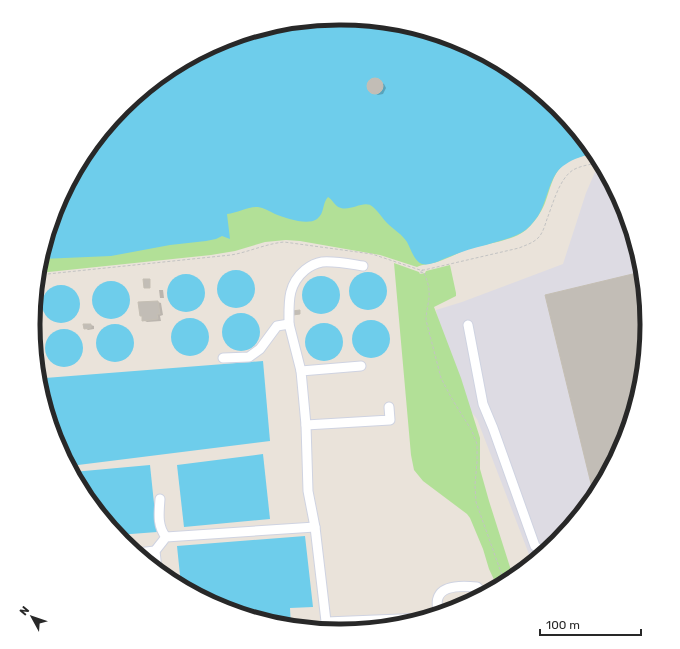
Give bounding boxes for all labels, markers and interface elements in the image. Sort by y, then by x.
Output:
north arrow [12,597,52,637]
text: N [17,604,32,618]
scale bar [540,611,641,637]
text: 100 m [546,618,580,632]

